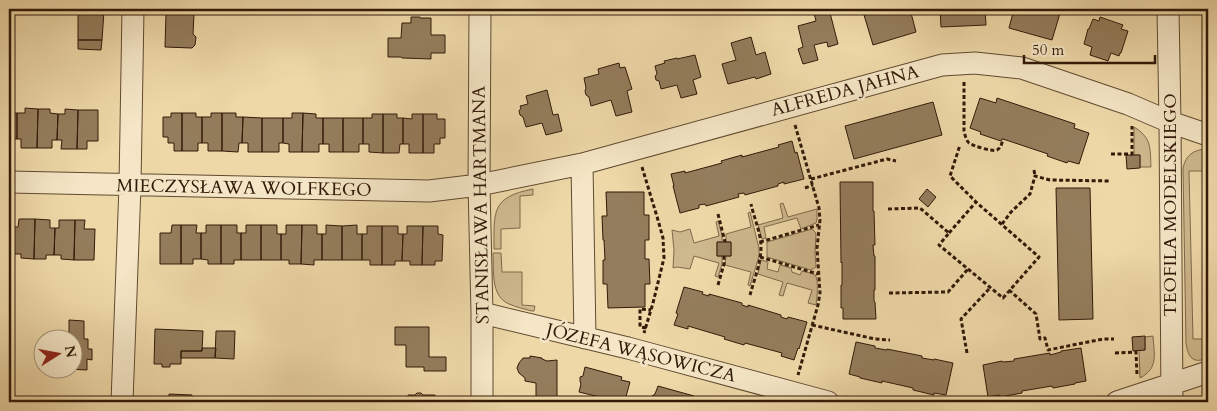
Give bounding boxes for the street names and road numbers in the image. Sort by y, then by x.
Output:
street label: ALFREDA JAHNA [768,59,922,123]
street label: STANISŁAWA HARTMANA [466,86,496,324]
street label: TEOFILA MODELSKIEGO [1158,93,1183,317]
street label: MIECZYSŁAWA WOLFKEGO [116,173,372,203]
street label: JÓZEFA WĄSOWICZA [541,317,739,389]

